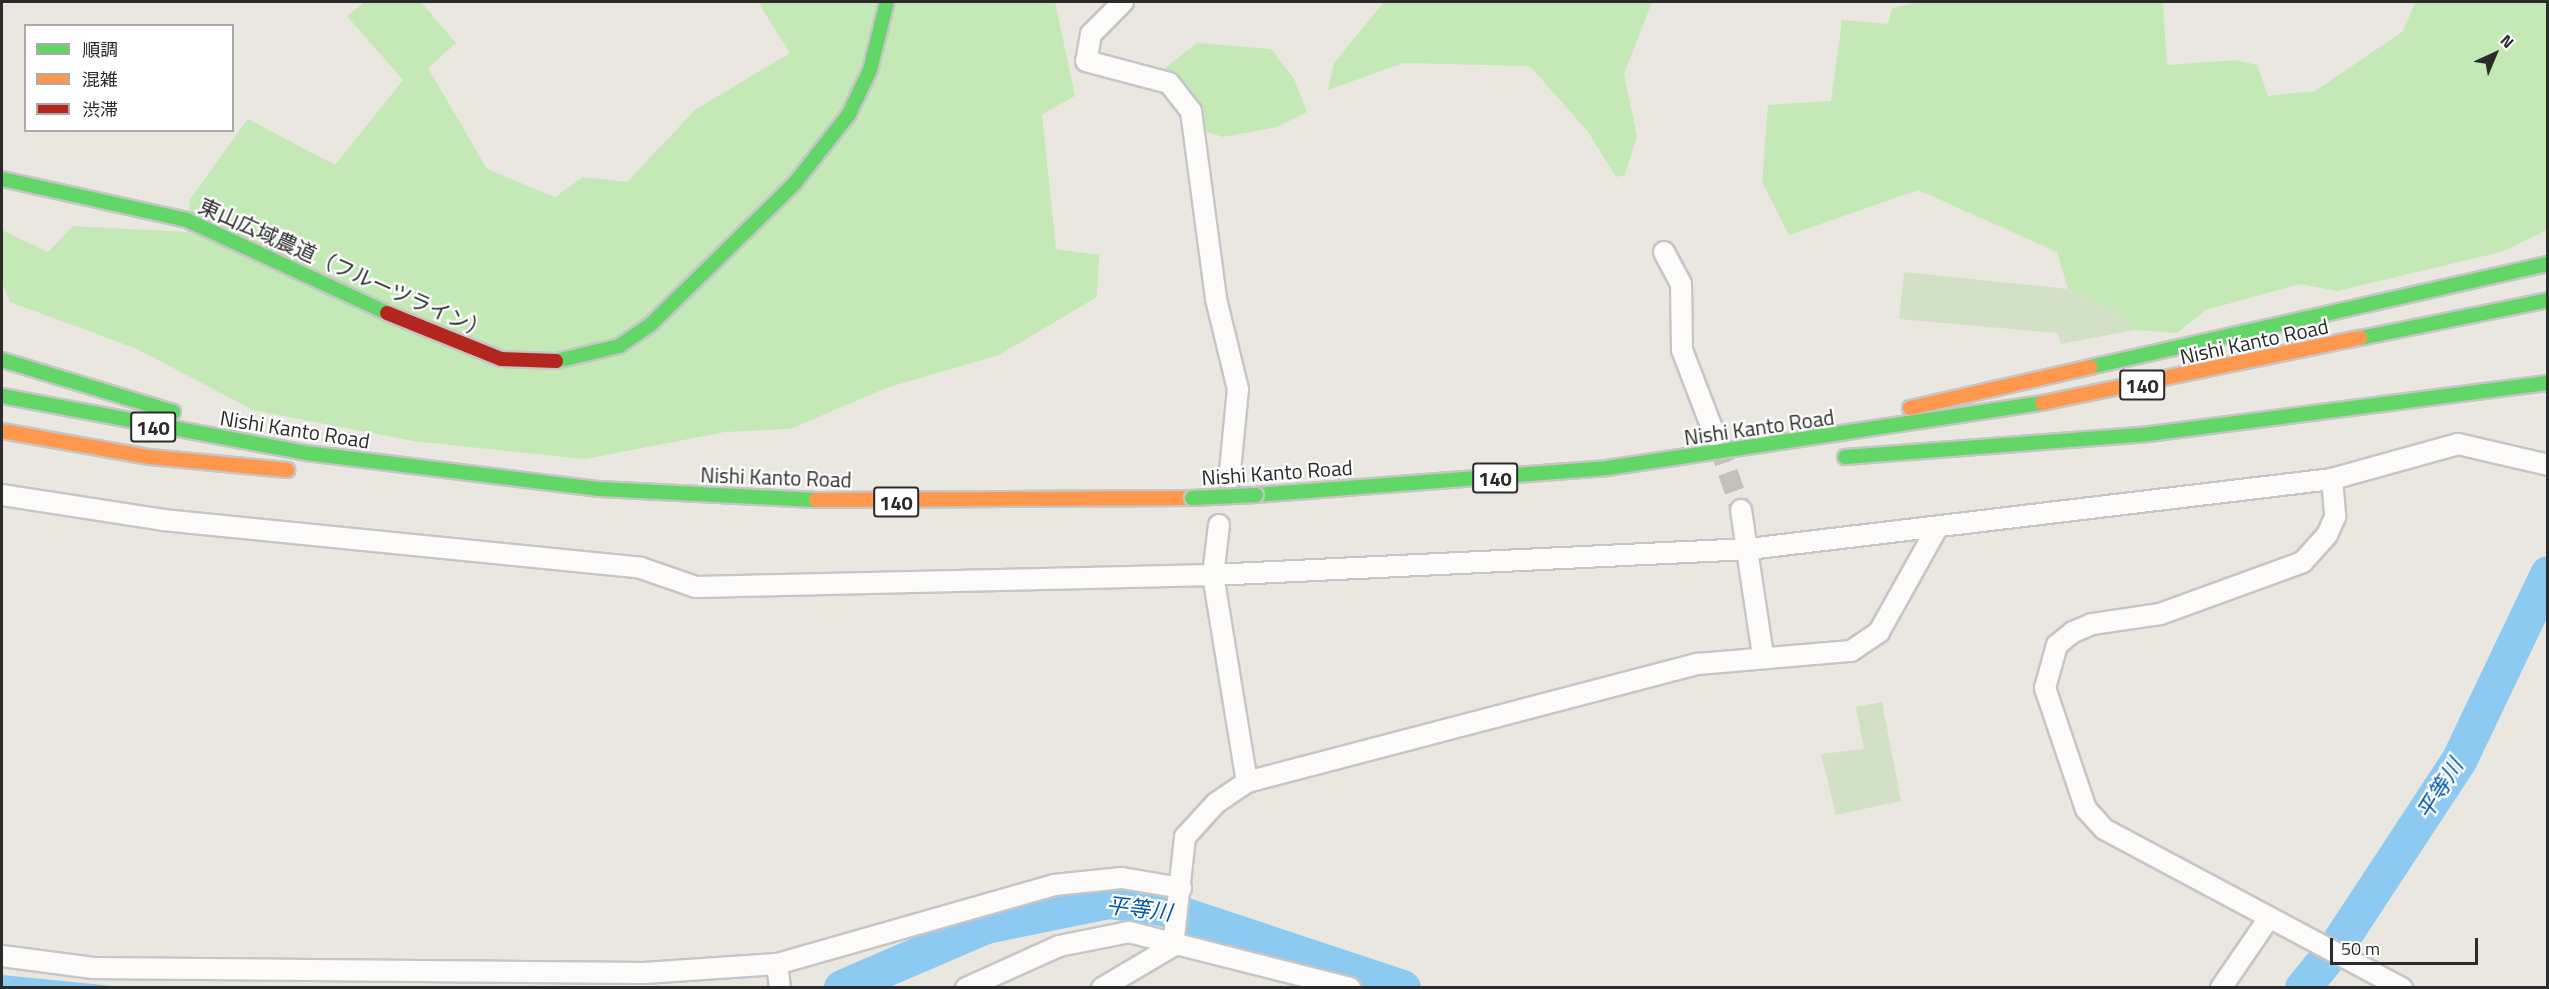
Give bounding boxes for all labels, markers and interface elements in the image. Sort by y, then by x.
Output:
legend [24,24,234,132]
north arrow [2465,24,2525,84]
text: N [2495,29,2520,54]
text: 順調 [82,36,118,63]
text: 混雑 [82,66,118,93]
text: 渋滞 [82,96,118,123]
street label: 東山広域農道（フルーツライン） [195,192,493,344]
street label: Nishi Kanto Road [2177,313,2331,369]
road number: 140 [2118,368,2166,402]
street label: Nishi Kanto Road [1682,404,1836,450]
street label: Nishi Kanto Road [218,405,372,453]
road number: 140 [129,410,177,444]
street label: Nishi Kanto Road [1201,454,1353,490]
road number: 140 [1471,461,1519,495]
street label: Nishi Kanto Road [700,462,852,492]
road number: 140 [872,485,920,519]
water label: 平等川 [2411,754,2469,824]
water label: 平等川 [1105,892,1173,926]
scale bar [2333,926,2482,964]
text: 50 m [2341,935,2380,962]

